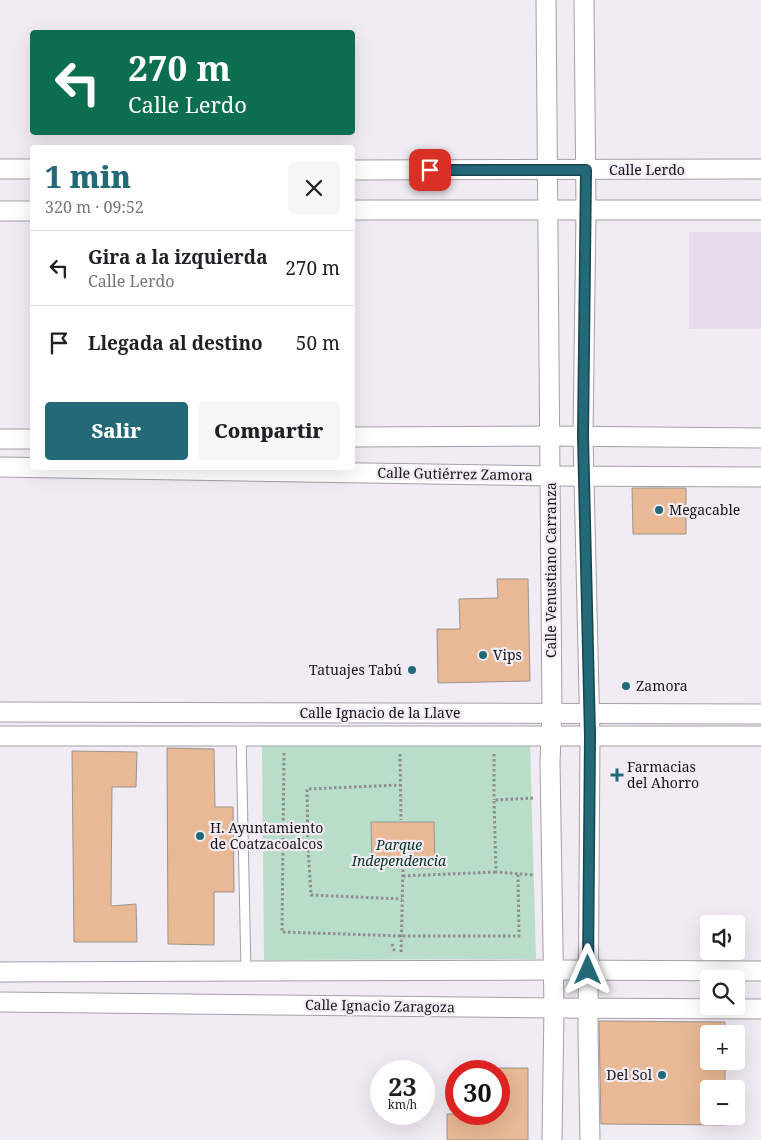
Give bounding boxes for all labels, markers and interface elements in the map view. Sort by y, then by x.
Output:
text: 270 m [128,44,231,91]
icon: left [45,50,110,115]
text: Calle Lerdo [128,89,247,119]
pin [409,149,451,191]
text: 1 min [45,156,131,197]
icon: arrive [416,156,444,184]
street label: Calle Lerdo [609,160,685,179]
button: close [288,162,340,214]
text: 320 m · 09:52 [45,196,144,218]
text: Gira a la izquierda [88,244,268,270]
icon: left [45,254,73,282]
text: 270 m [285,255,340,281]
text: Calle Lerdo [88,270,175,292]
icon: arrive [45,329,73,357]
text: Llegada al destino [88,330,263,356]
text: 50 m [296,330,340,356]
button: Salir [45,402,188,460]
button: Compartir [198,402,340,460]
street label: Calle Gutiérrez Zamora [377,463,533,484]
street label: Calle Venustiano Carranza [541,482,560,658]
place label: Megacable [669,500,740,519]
marker: Megacable [653,504,665,516]
place label: Vips [493,645,522,664]
marker: Vips [477,649,489,661]
place label: Tatuajes Tabú [309,660,402,679]
marker: Tatuajes Tabú [406,664,418,676]
place label: Zamora [636,676,688,695]
marker: Zamora [620,680,632,692]
street label: Calle Ignacio de la Llave [299,703,461,722]
place label: Farmacias del Ahorro [627,757,699,792]
marker: Farmacias del Ahorro [611,769,623,781]
place label: H. Ayuntamiento de Coatzacoalcos [210,818,323,853]
marker: H. Ayuntamiento de Coatzacoalcos [194,830,206,842]
park label: Parque Independencia [351,835,447,870]
map controls [700,915,745,1125]
button: sound [700,915,745,960]
position arrow [561,943,613,995]
button: search [700,970,745,1015]
street label: Calle Ignacio Zaragoza [305,995,455,1016]
button: + [700,1025,745,1070]
speed limit sign: 30 [445,1060,510,1125]
place label: Del Sol [606,1065,653,1084]
text: 23 [388,1069,417,1103]
marker: Del Sol [656,1069,668,1081]
button: − [700,1080,745,1125]
text: km/h [388,1096,417,1113]

